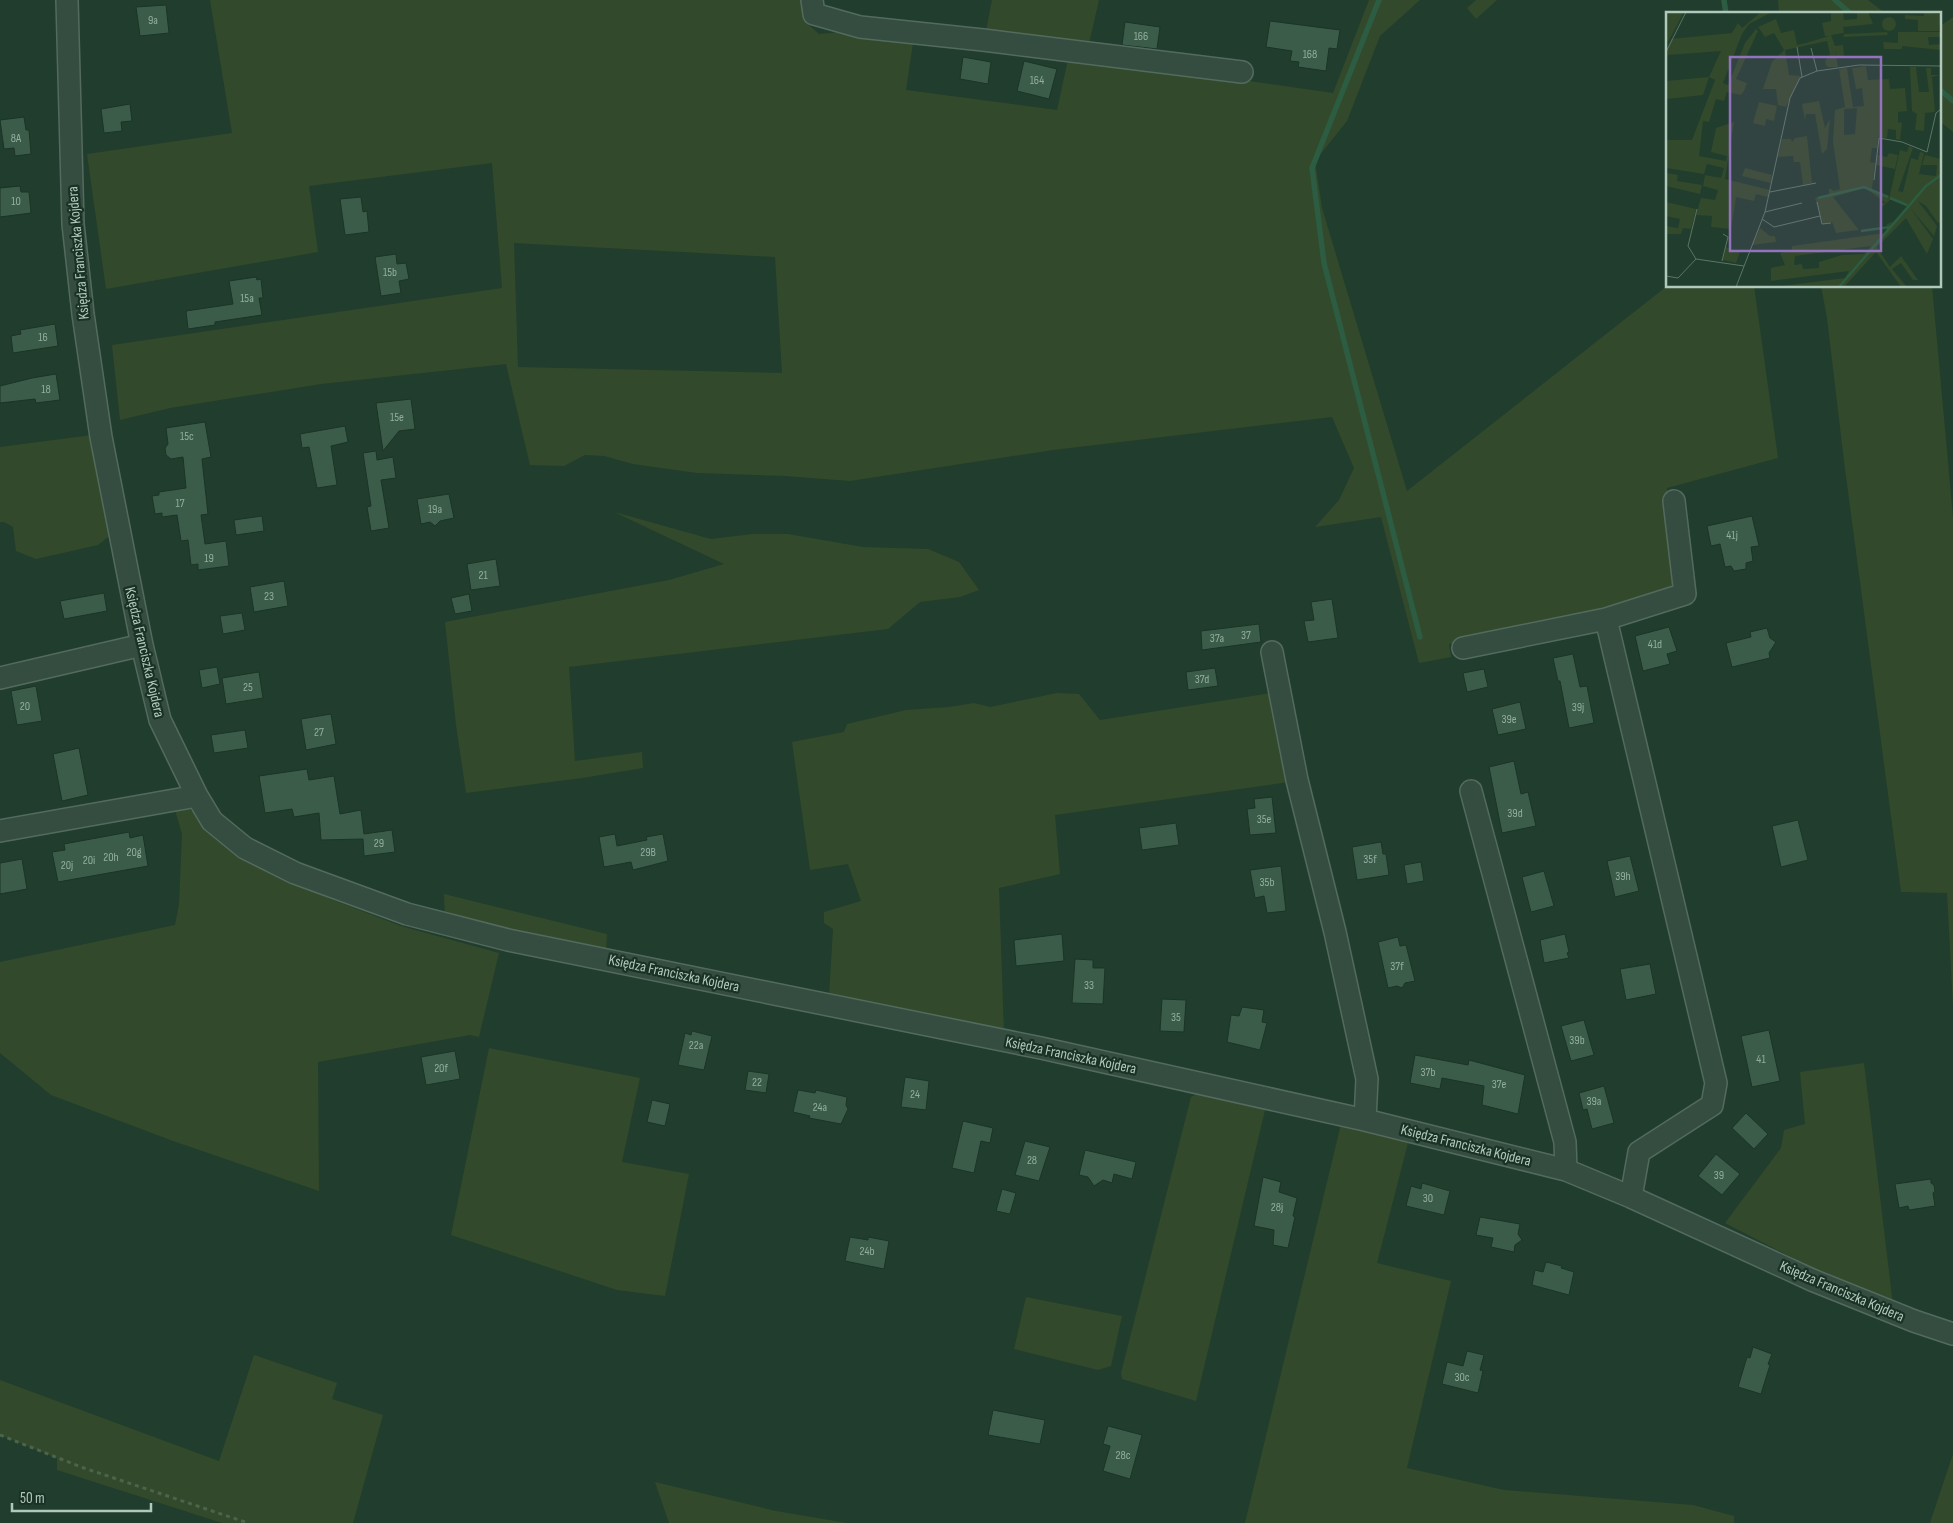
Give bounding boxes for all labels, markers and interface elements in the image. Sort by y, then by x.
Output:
inset map [1666,12,1940,288]
house number: 9a [148,13,158,28]
house number: 166 [1134,29,1148,44]
house number: 168 [1303,47,1317,62]
house number: 164 [1030,73,1044,88]
house number: 8A [11,131,22,146]
street label: Księdza Franciszka Kojdera [63,185,94,320]
house number: 10 [11,194,21,209]
house number: 15b [383,265,397,280]
house number: 15a [240,291,254,306]
house number: 16 [38,330,48,345]
house number: 18 [41,382,51,397]
house number: 15e [390,410,404,425]
house number: 15c [180,429,194,444]
house number: 17 [176,496,185,511]
house number: 19a [428,502,442,517]
house number: 41j [1726,528,1738,543]
house number: 19 [204,551,214,566]
house number: 21 [478,568,488,583]
street label: Księdza Franciszka Kojdera [120,585,169,719]
house number: 23 [264,589,274,604]
house number: 37 [1241,628,1251,643]
house number: 37a [1210,631,1225,646]
house number: 41d [1648,637,1662,652]
house number: 37d [1195,672,1209,687]
house number: 25 [243,680,253,695]
house number: 20 [20,699,30,714]
house number: 39j [1572,700,1584,715]
house number: 39e [1501,712,1517,727]
house number: 27 [314,725,324,740]
house number: 39d [1507,806,1523,821]
house number: 35e [1257,812,1272,827]
house number: 29 [374,836,384,851]
house number: 20g [126,845,142,860]
house number: 29B [640,845,656,860]
house number: 20h [103,850,119,865]
house number: 35f [1363,852,1377,867]
house number: 20i [83,853,95,868]
house number: 20j [61,858,73,873]
house number: 39h [1615,869,1631,884]
house number: 35b [1260,875,1274,890]
street label: Księdza Franciszka Kojdera [607,950,741,997]
house number: 37f [1390,959,1404,974]
house number: 33 [1084,978,1094,993]
house number: 35 [1171,1010,1181,1025]
street label: Księdza Franciszka Kojdera [1004,1032,1138,1079]
house number: 39b [1569,1033,1585,1048]
house number: 22a [689,1038,704,1053]
house number: 41 [1756,1052,1766,1067]
house number: 20f [434,1061,448,1076]
house number: 37b [1421,1065,1435,1080]
house number: 22 [752,1075,762,1090]
house number: 37e [1492,1077,1506,1092]
house number: 24 [910,1087,920,1102]
house number: 39a [1587,1094,1602,1109]
house number: 24a [813,1100,828,1115]
street label: Księdza Franciszka Kojdera [1399,1120,1533,1171]
house number: 28 [1027,1153,1037,1168]
house number: 39 [1714,1168,1724,1183]
house number: 30 [1423,1191,1433,1206]
house number: 28j [1271,1200,1283,1215]
house number: 24b [860,1244,874,1259]
street label: Księdza Franciszka Kojdera [1777,1257,1907,1326]
house number: 30c [1454,1370,1470,1385]
house number: 28c [1115,1448,1131,1463]
scale bar [12,1480,151,1512]
text: 50 m [20,1489,45,1508]

